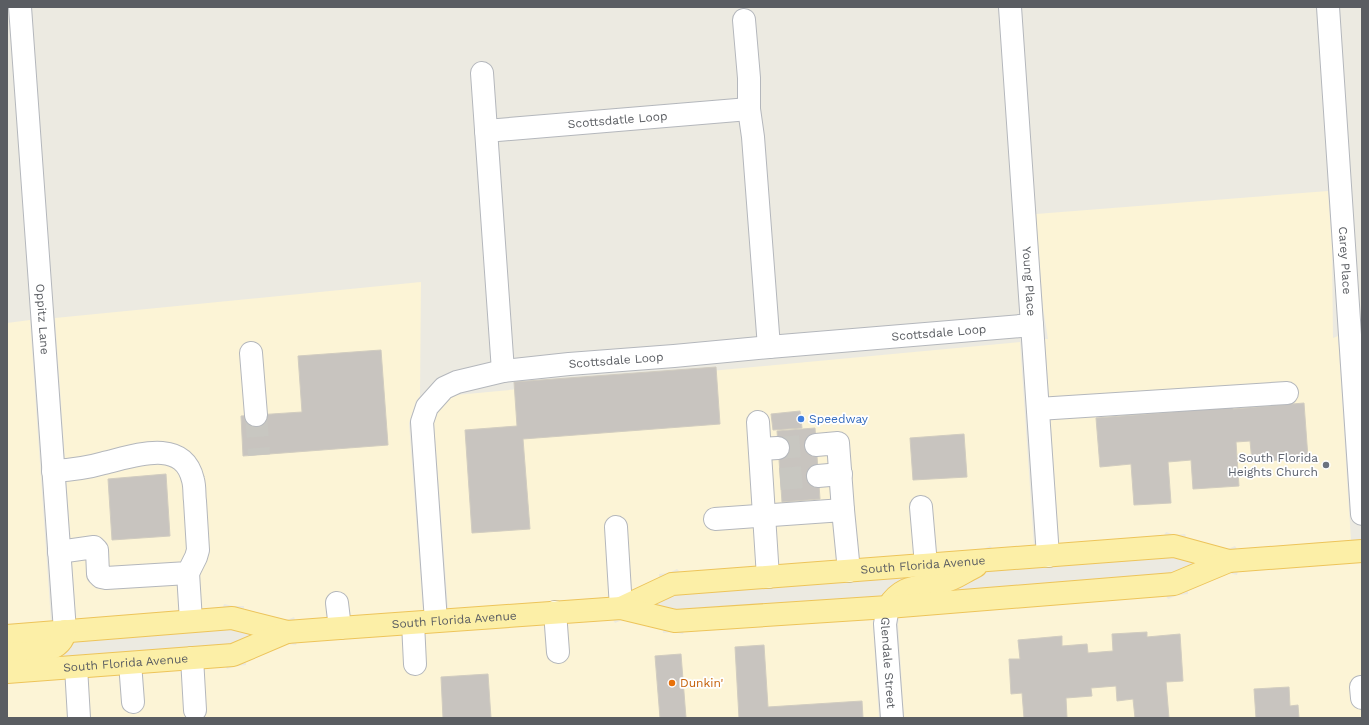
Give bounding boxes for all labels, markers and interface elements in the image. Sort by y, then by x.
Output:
street label: Scottsdatle Loop [567,109,668,131]
street label: Carey Place [1336,226,1354,295]
street label: Young Place [1020,246,1038,317]
street label: Oppitz Lane [33,283,52,355]
street label: Scottsdale Loop [891,322,987,344]
street label: Scottsdale Loop [568,350,664,371]
place label: Speedway [809,412,869,426]
marker: Speedway [796,414,806,424]
place label: South Florida Heights Church [1228,451,1318,479]
marker: South Florida Heights Church [1321,460,1331,470]
street label: South Florida Avenue [860,553,986,577]
street label: South Florida Avenue [391,608,517,631]
street label: Glendale Street [878,616,898,709]
street label: South Florida Avenue [63,651,189,675]
place label: Dunkin' [680,676,724,690]
marker: Dunkin' [667,678,677,688]

